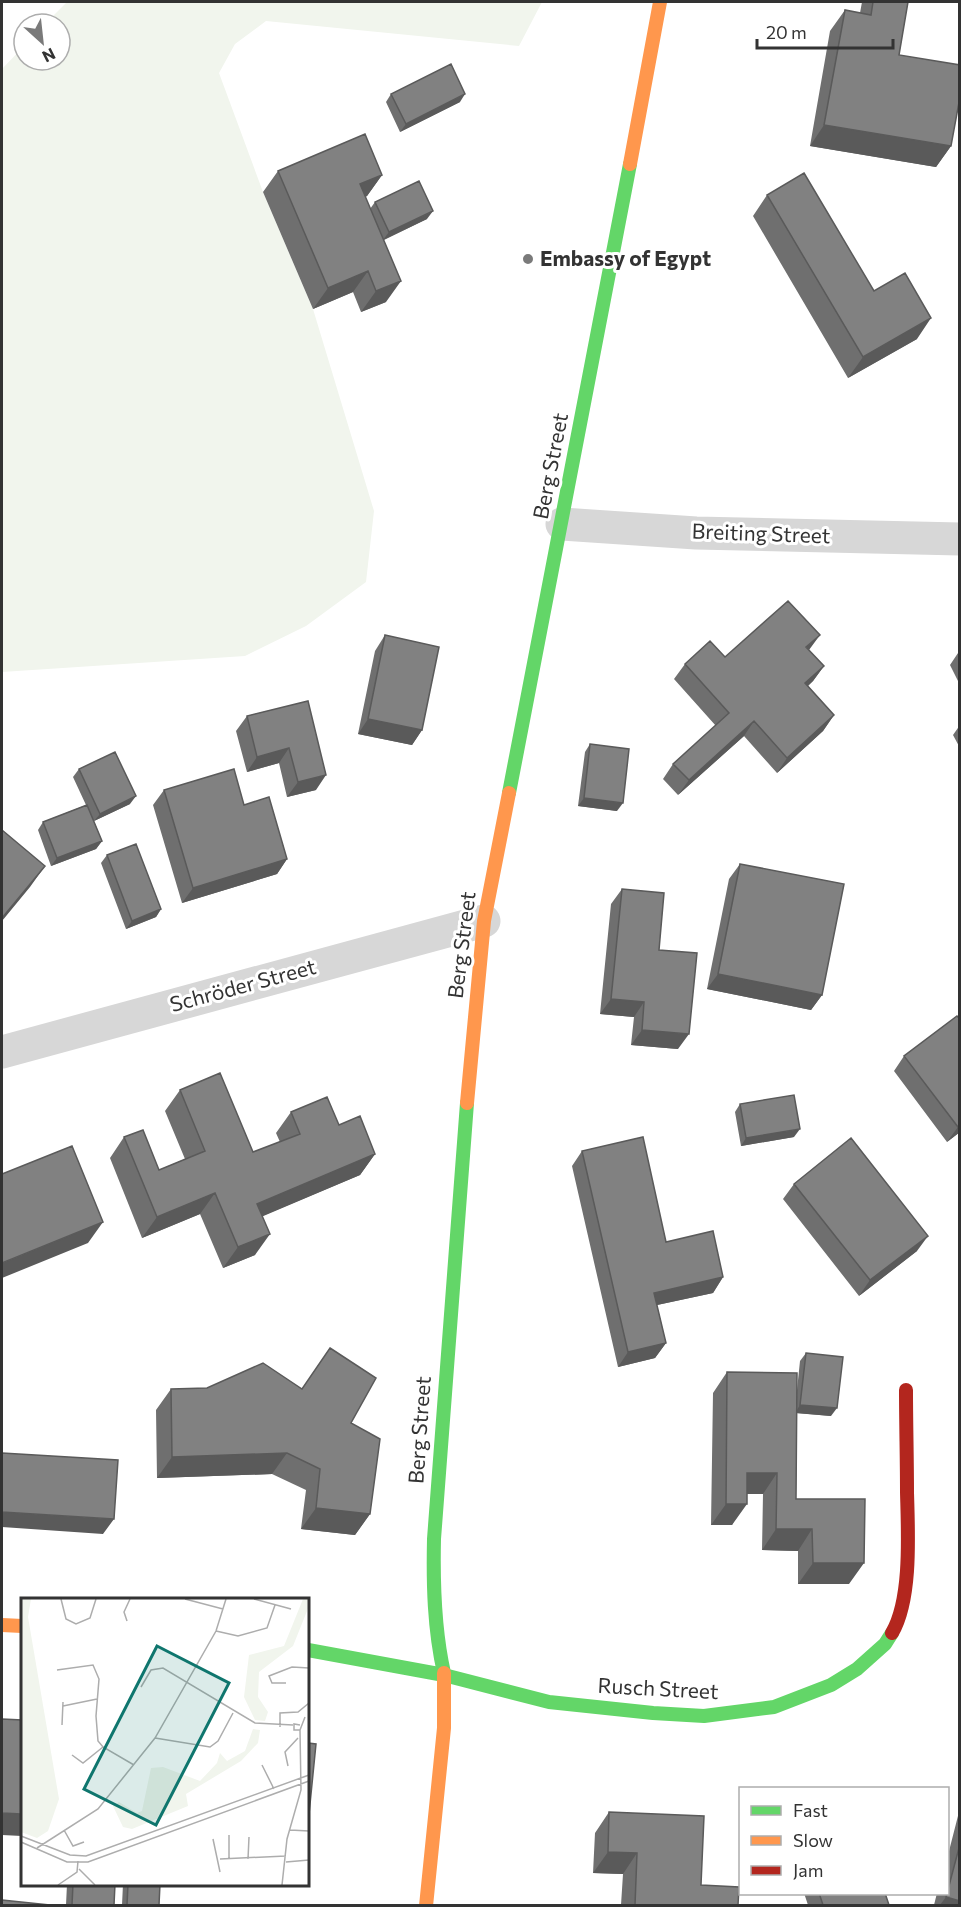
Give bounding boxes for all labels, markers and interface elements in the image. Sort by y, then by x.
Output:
north arrow [12,12,72,72]
scale bar [757,12,894,50]
text: 20 m [766,21,807,43]
text: N [39,45,59,67]
place label: Embassy of Egypt [540,245,711,270]
marker: Embassy of Egypt [521,252,535,266]
street label: Berg Street [527,410,572,521]
street label: Breiting Street [691,518,831,547]
street label: Berg Street [442,890,479,1000]
street label: Schröder Street [167,953,318,1016]
street label: Berg Street [402,1375,435,1485]
inset map [21,1598,309,1886]
street label: Rusch Street [597,1672,719,1703]
legend [739,1787,949,1895]
text: Fast [793,1799,828,1821]
text: Slow [793,1829,833,1851]
text: Jam [793,1859,823,1881]

